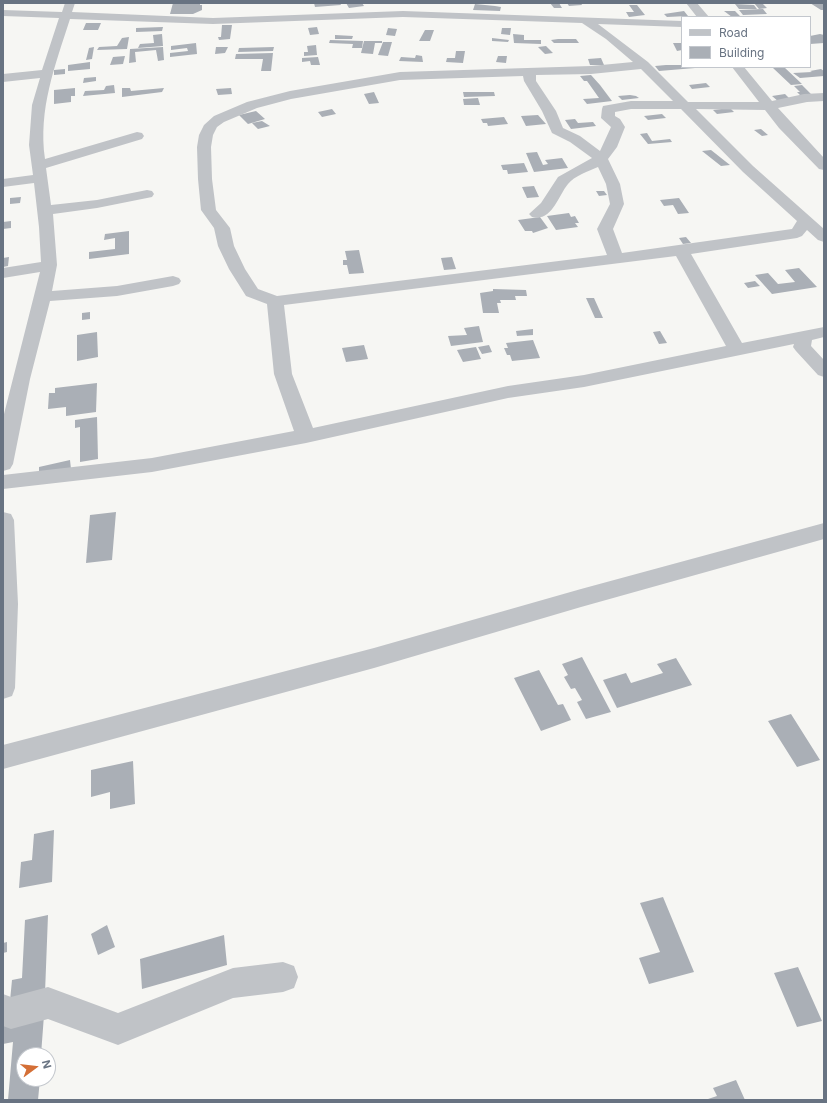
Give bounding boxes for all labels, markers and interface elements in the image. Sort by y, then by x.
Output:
legend [681,16,811,68]
text: Road [719,25,748,40]
text: Building [719,45,764,60]
north arrow [16,1047,56,1087]
text: N [39,1058,54,1070]

